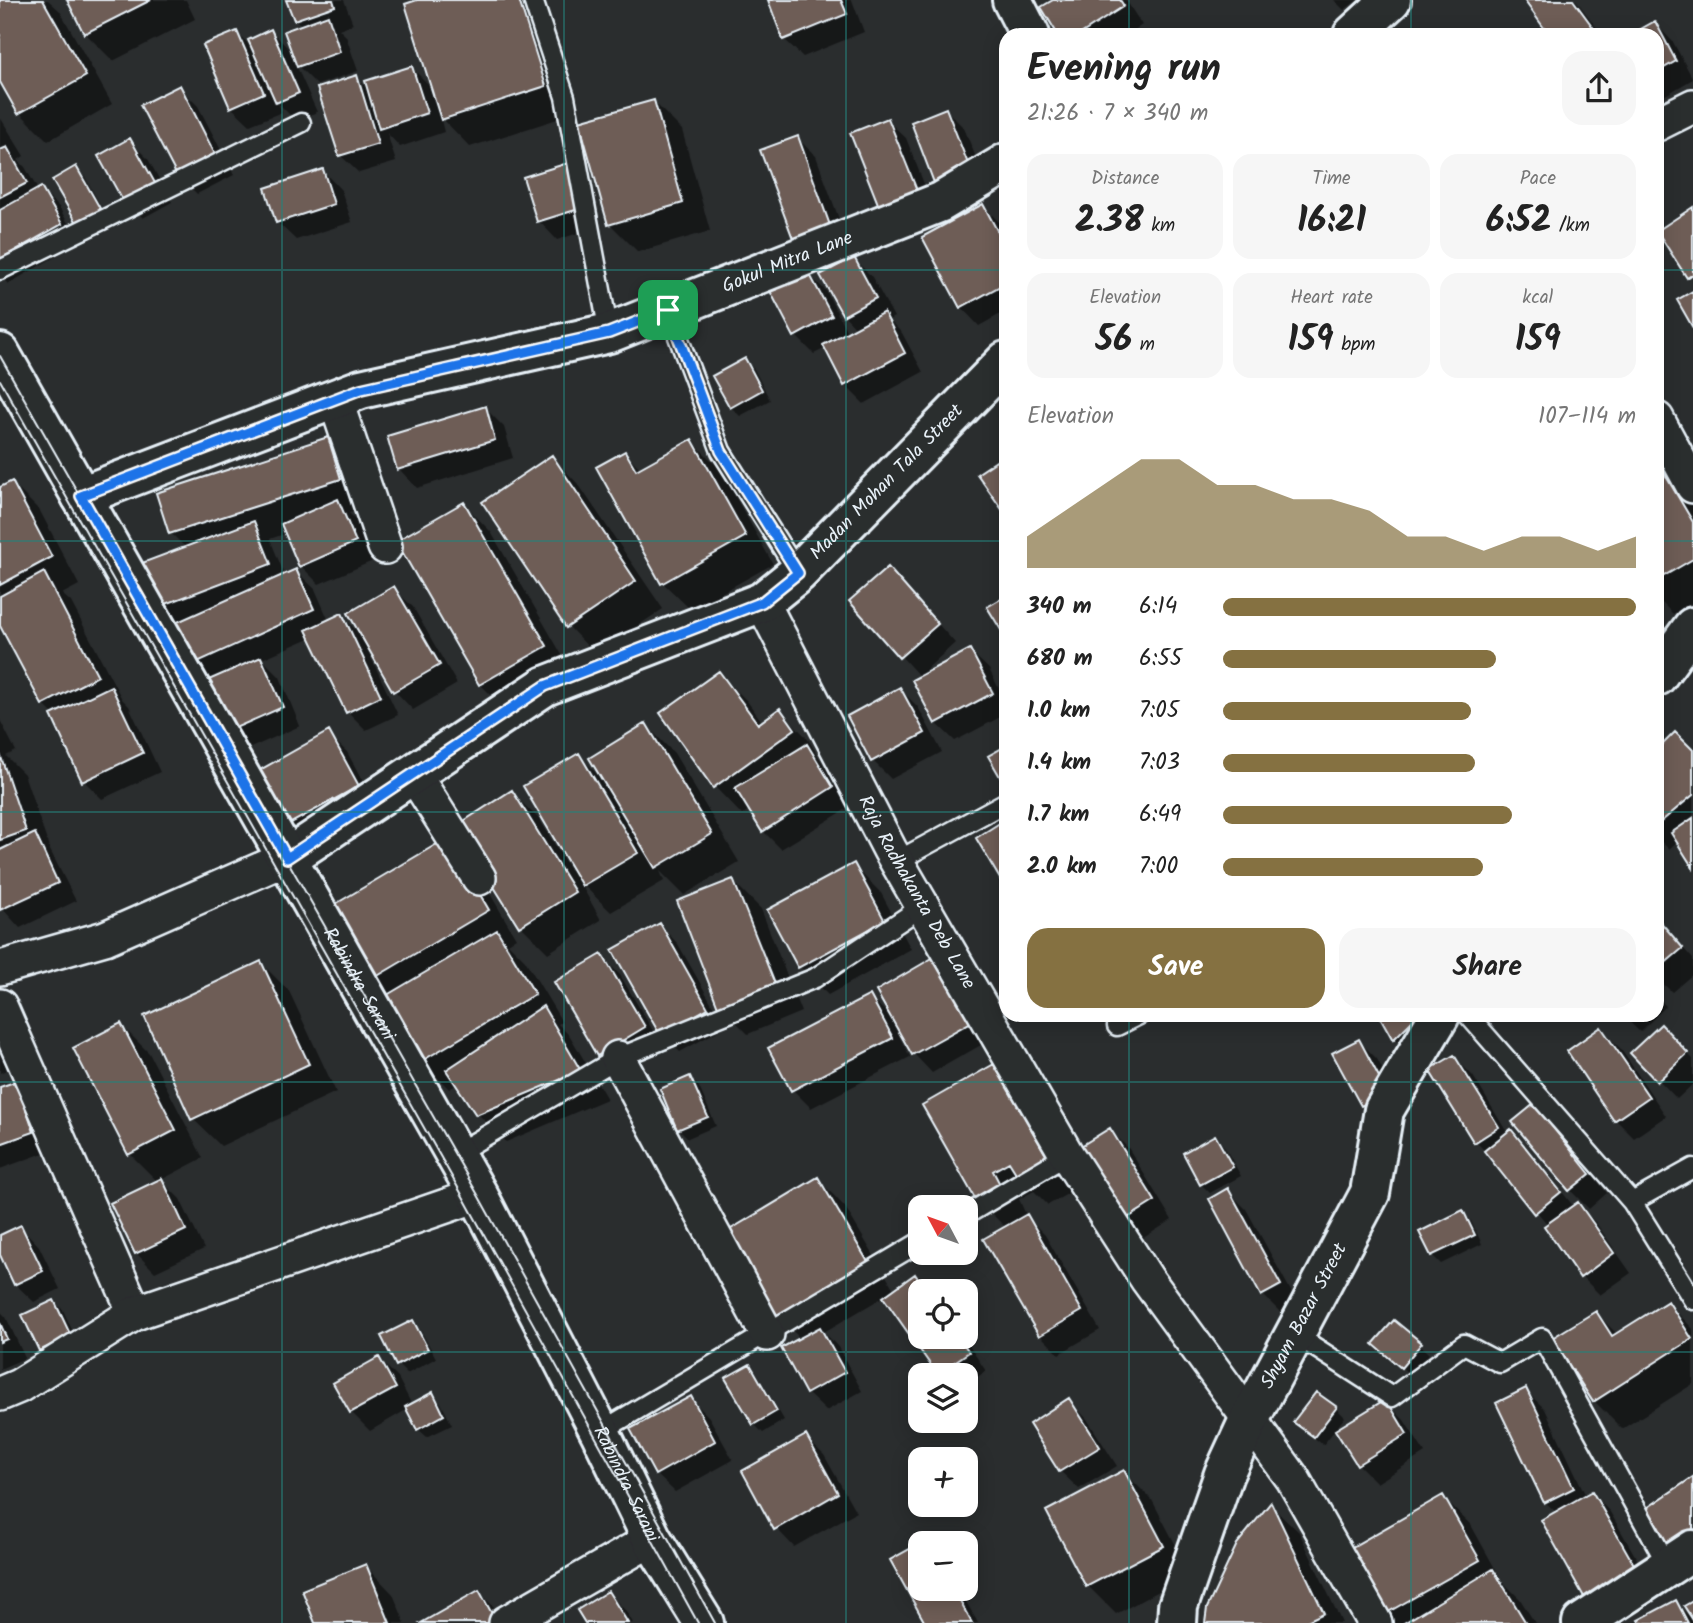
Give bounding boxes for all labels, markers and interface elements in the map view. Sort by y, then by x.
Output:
text: Evening run [1027,40,1221,100]
button: share [1562,51,1636,125]
text: 21:26 · 7 × 340 m [1027,96,1208,132]
text: Distance [1091,164,1159,194]
text: Time [1312,164,1351,194]
text: Pace [1520,164,1556,194]
text: 2.38 [1075,194,1144,250]
text: 16:21 [1297,194,1366,250]
text: 6:52 [1486,194,1551,250]
text: km [1144,211,1175,241]
text: /km [1551,211,1590,241]
street label: Gokul Mitra Lane [718,223,858,302]
pin [638,280,698,340]
text: Elevation [1089,283,1161,313]
text: Heart rate [1290,283,1373,313]
text: kcal [1522,283,1553,313]
icon: arrive [649,291,687,329]
text: 56 [1095,313,1132,369]
text: 159 [1288,313,1334,369]
text: 159 [1515,313,1561,369]
text: m [1132,330,1155,360]
text: bpm [1334,330,1375,360]
street label: Madan Mohan Tala Street [803,397,971,567]
text: Elevation [1027,399,1114,435]
text: 107–114 m [1538,399,1636,435]
text: 340 m [1027,589,1092,625]
text: 6:14 [1139,589,1177,625]
text: 680 m [1027,641,1093,677]
text: 6:55 [1139,641,1182,677]
text: 1.0 km [1027,693,1090,729]
text: 7:05 [1139,693,1179,729]
text: 1.4 km [1027,745,1091,781]
text: 7:03 [1139,745,1180,781]
street label: Raja Radhakanta Deb Lane [849,790,983,996]
text: 1.7 km [1027,797,1089,833]
text: 6:49 [1139,797,1181,833]
text: 2.0 km [1027,849,1097,885]
text: 7:00 [1139,849,1178,885]
street label: Rabindra Sarani [314,922,403,1048]
button: Save [1027,928,1325,1008]
button: Share [1339,928,1636,1008]
north arrow [908,1195,978,1265]
map controls [908,1195,978,1601]
street label: Shyam Bazar Street [1253,1237,1356,1394]
button: locate [908,1279,978,1349]
button: layers [908,1363,978,1433]
street label: Rabindra Sarani [584,1421,667,1549]
button: + [908,1447,978,1517]
button: − [908,1531,978,1601]

